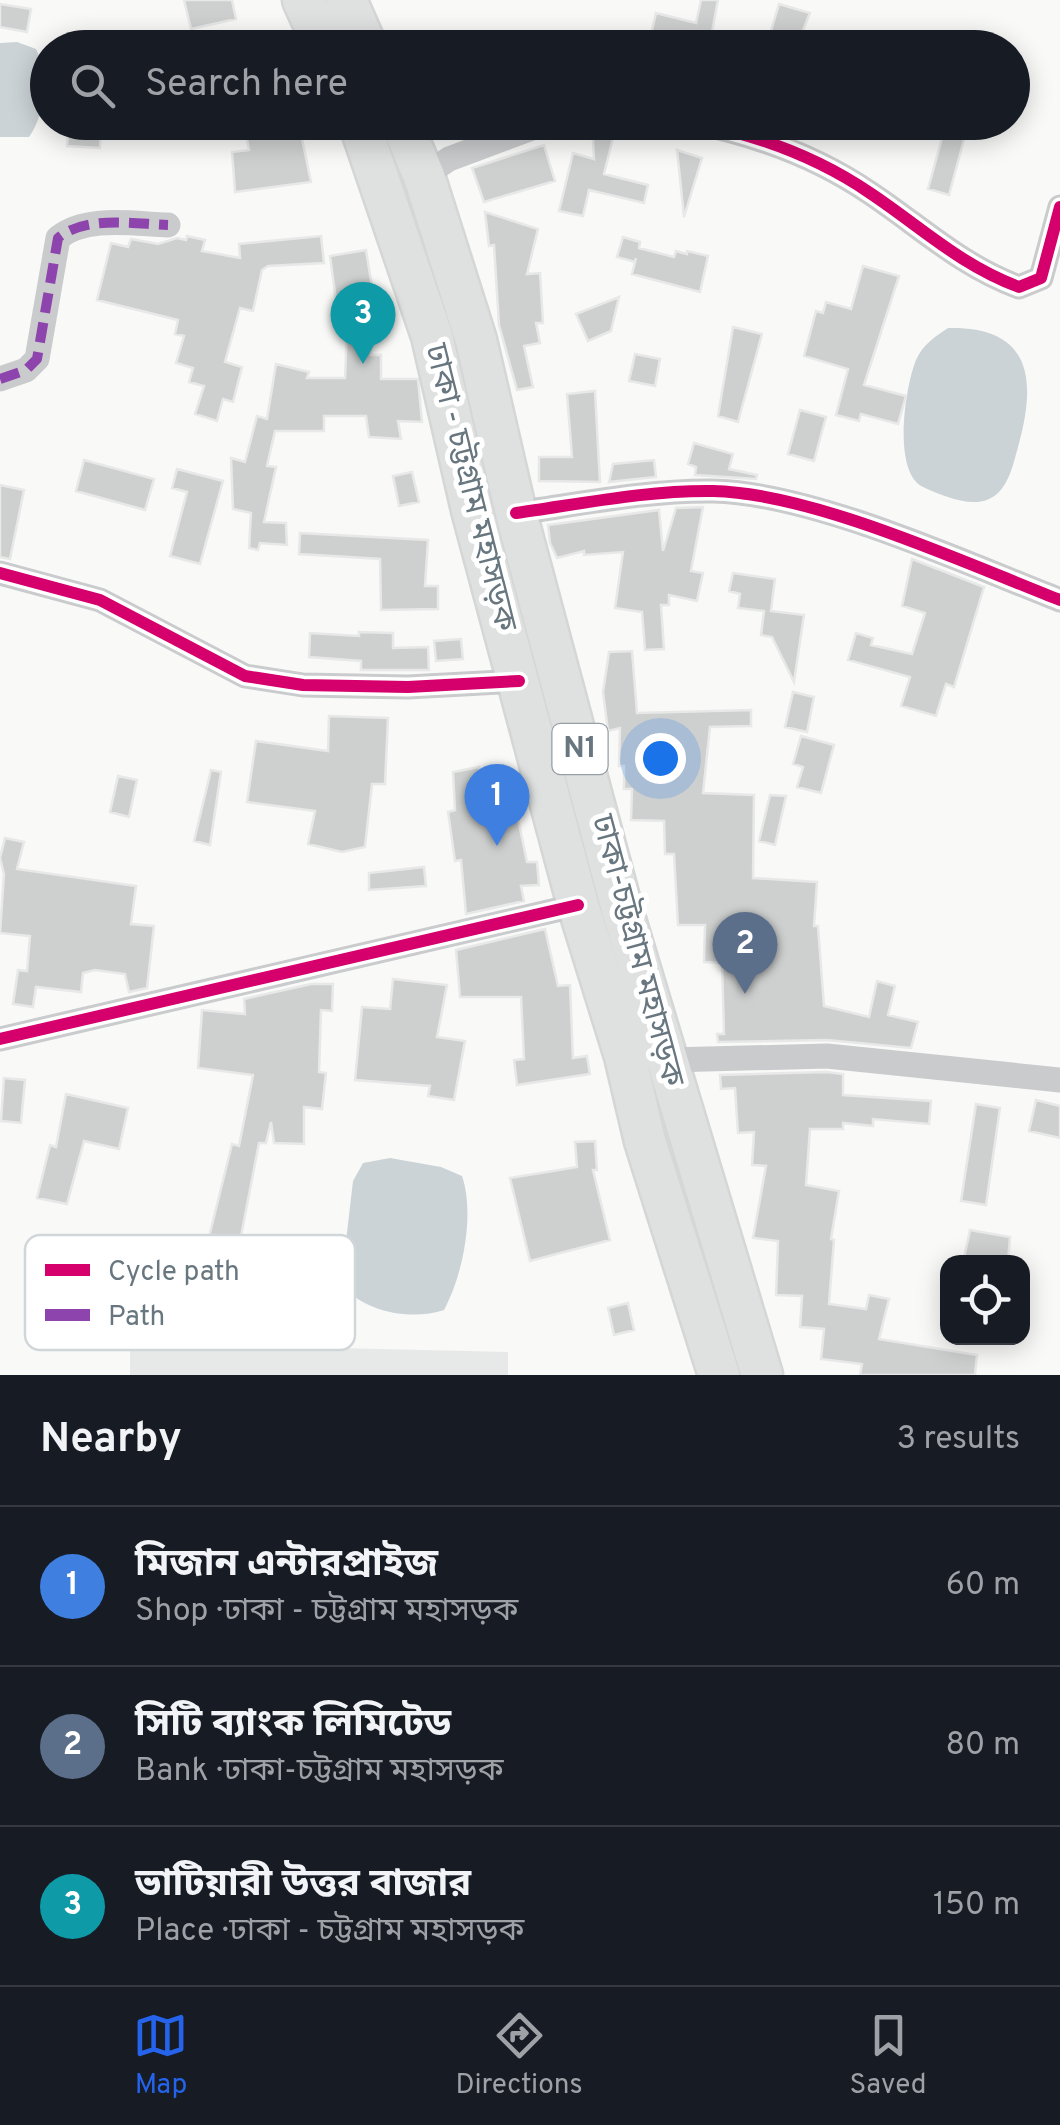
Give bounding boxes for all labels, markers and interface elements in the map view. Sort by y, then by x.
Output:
search box [30,30,1030,140]
icon: search [65,58,120,113]
text: Search here [145,61,348,110]
pin: 3 [330,282,396,364]
street label: ঢাকা - চট্টগ্রাম মহাসড়ক [414,339,525,637]
road number: N1 [552,724,608,774]
your location [635,733,686,784]
pin: 1 [464,764,530,846]
street label: ঢাকা-চট্টগ্রাম মহাসড়ক [580,809,693,1092]
pin: 2 [712,912,778,994]
legend [25,1235,355,1350]
text: Cycle path [108,1255,240,1291]
map controls [940,1255,1030,1345]
button: locate [940,1255,1030,1345]
text: Path [108,1300,165,1336]
text: Nearby [40,1414,182,1467]
text: 3 results [897,1420,1020,1460]
text: মিজান এন্টারপ্রাইজ [135,1541,438,1590]
text: 1 [66,1566,79,1606]
text: 60 m [946,1566,1020,1606]
text: Shop · ঢাকা - চট্টগ্রাম মহাসড়ক [135,1592,518,1632]
text: সিটি ব্যাংক লিমিটেড [135,1701,451,1750]
text: 2 [63,1726,82,1766]
text: 80 m [946,1726,1020,1766]
text: Bank · ঢাকা-চট্টগ্রাম মহাসড়ক [135,1752,503,1792]
text: ভাটিয়ারী উত্তর বাজার [135,1861,471,1910]
text: 3 [63,1886,82,1926]
text: 150 m [933,1886,1020,1926]
text: Place · ঢাকা - চট্টগ্রাম মহাসড়ক [135,1912,524,1952]
tab: Map [133,2008,188,2104]
tab: Directions [455,2008,583,2104]
tab: Saved [850,2008,927,2104]

